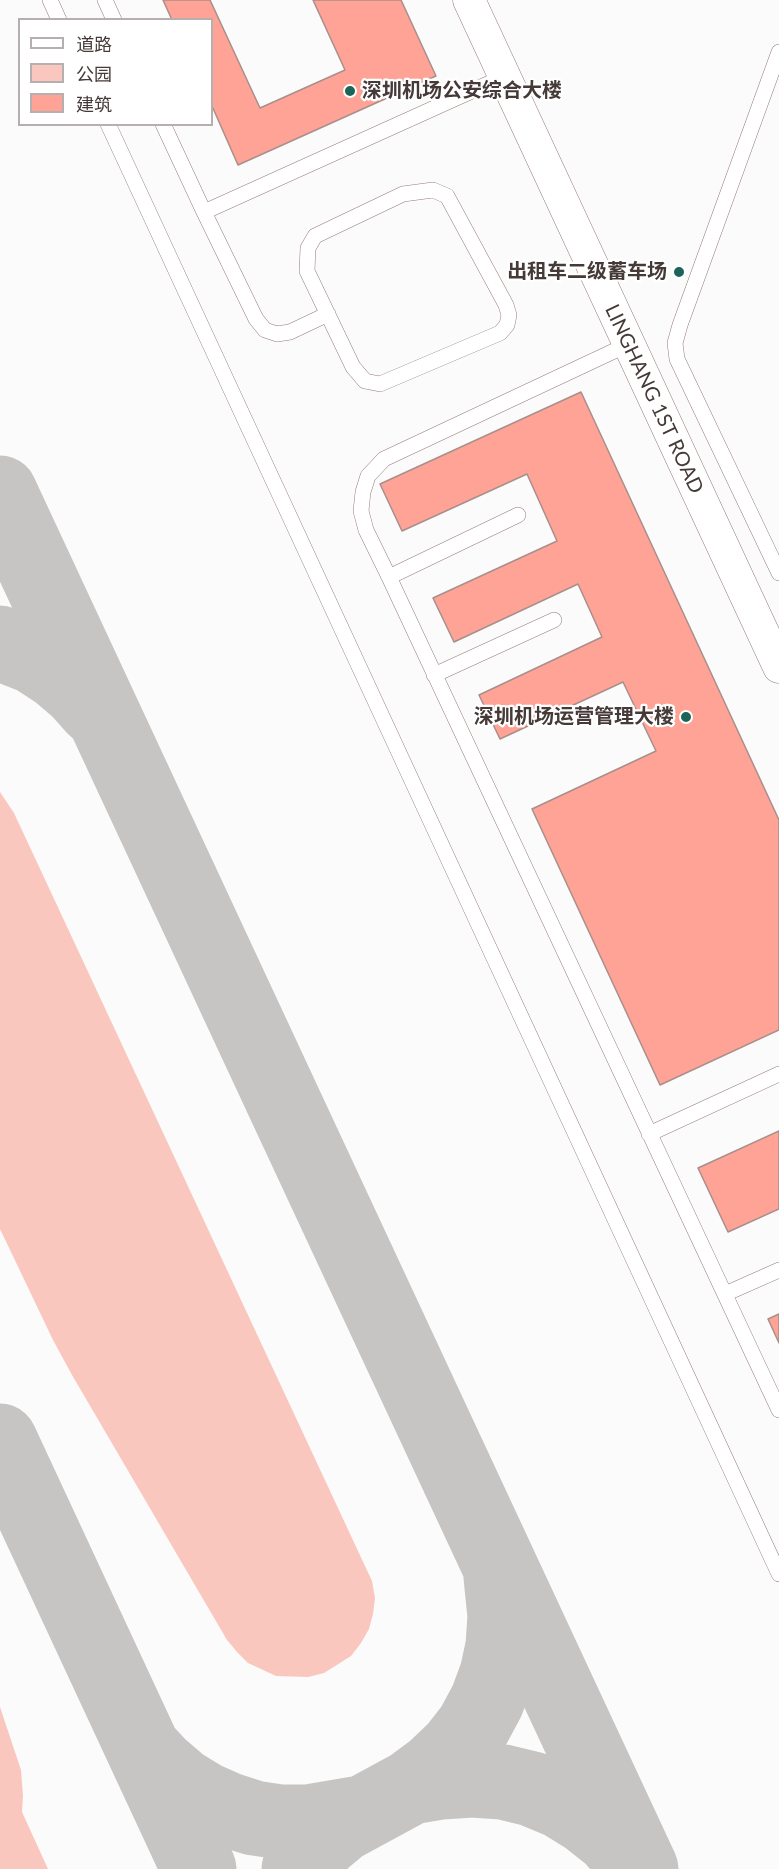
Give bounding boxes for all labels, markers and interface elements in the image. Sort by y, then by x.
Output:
legend [18,18,213,126]
text: 道路 [76,33,112,55]
text: 公园 [76,63,112,85]
place label: 深圳机场公安综合大楼 [362,79,562,103]
marker: 深圳机场公安综合大楼 [343,84,357,98]
text: 建筑 [76,93,112,115]
place label: 出租车二级蓄车场 [507,260,667,284]
marker: 出租车二级蓄车场 [672,265,686,279]
street label: LINGHANG 1ST ROAD [600,301,708,497]
place label: 深圳机场运营管理大楼 [474,705,674,729]
marker: 深圳机场运营管理大楼 [679,710,693,724]

